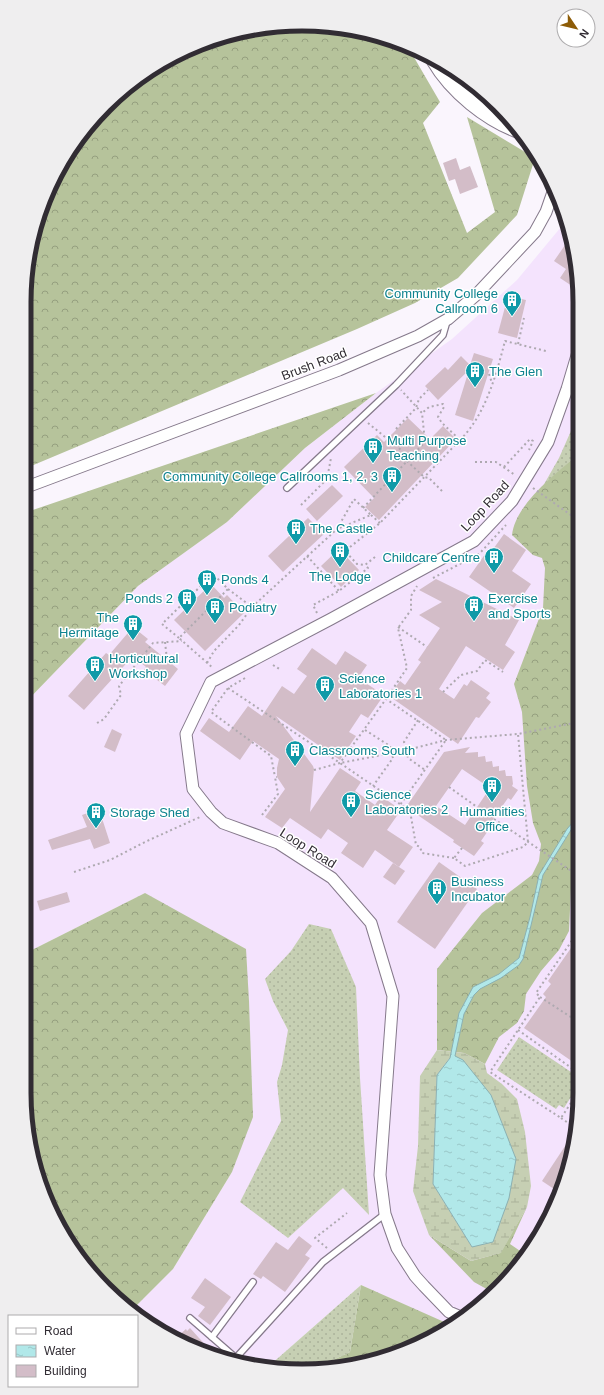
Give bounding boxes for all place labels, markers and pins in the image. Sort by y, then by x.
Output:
place label: Community College Callroom 6 [385,286,498,316]
building icon: Community College Callroom 6 [501,289,523,317]
building icon: The Glen [464,360,486,388]
place label: The Glen [489,364,542,379]
place label: Multi Purpose Teaching [387,433,466,463]
building icon: Multi Purpose Teaching [362,436,384,464]
building icon: Community College Callrooms 1, 2, 3 [381,465,403,493]
place label: Community College Callrooms 1, 2, 3 [163,469,378,484]
building icon: The Castle [285,517,307,545]
place label: The Castle [310,521,373,536]
building icon: The Lodge [329,540,351,568]
building icon: Childcare Centre [483,546,505,574]
place label: Childcare Centre [382,550,480,565]
building icon: Ponds 4 [196,568,218,596]
place label: The Lodge [309,569,371,584]
place label: Ponds 4 [221,572,269,587]
building icon: Ponds 2 [176,587,198,615]
place label: Ponds 2 [125,591,173,606]
place label: Exercise and Sports [488,591,551,621]
building icon: Exercise and Sports [463,594,485,622]
building icon: Podiatry [204,596,226,624]
place label: Podiatry [229,600,277,615]
place label: The Hermitage [59,610,119,640]
building icon: The Hermitage [122,613,144,641]
place label: Horticultural Workshop [109,651,178,681]
building icon: Horticultural Workshop [84,654,106,682]
place label: Science Laboratories 1 [339,671,422,701]
building icon: Science Laboratories 1 [314,674,336,702]
building icon: Classrooms South [284,739,306,767]
place label: Classrooms South [309,743,415,758]
building icon: Humanities Office [481,775,503,803]
place label: Science Laboratories 2 [365,787,448,817]
building icon: Science Laboratories 2 [340,790,362,818]
building icon: Storage Shed [85,801,107,829]
place label: Humanities Office [459,804,525,834]
place label: Storage Shed [110,805,190,820]
place label: Business Incubator [451,874,506,904]
building icon: Business Incubator [426,877,448,905]

